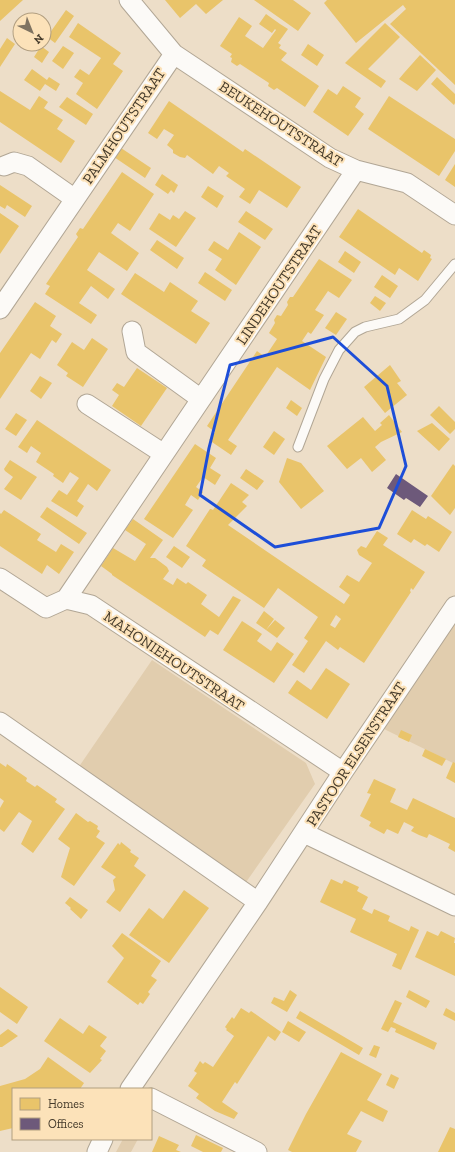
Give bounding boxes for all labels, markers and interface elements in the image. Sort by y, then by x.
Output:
north arrow [12,12,52,52]
text: N [31,31,46,47]
street label: PALMHOUTSTRAAT [79,65,169,187]
street label: BEUKEHOUTSTRAAT [216,77,346,171]
street label: LINDEHOUTSTRAAT [232,222,326,348]
street label: MAHONIEHOUTSTRAAT [100,607,248,715]
street label: PASTOOR ELSENSTRAAT [303,678,409,830]
legend [12,1088,152,1140]
text: Homes [48,1097,84,1111]
text: Offices [48,1117,84,1131]

